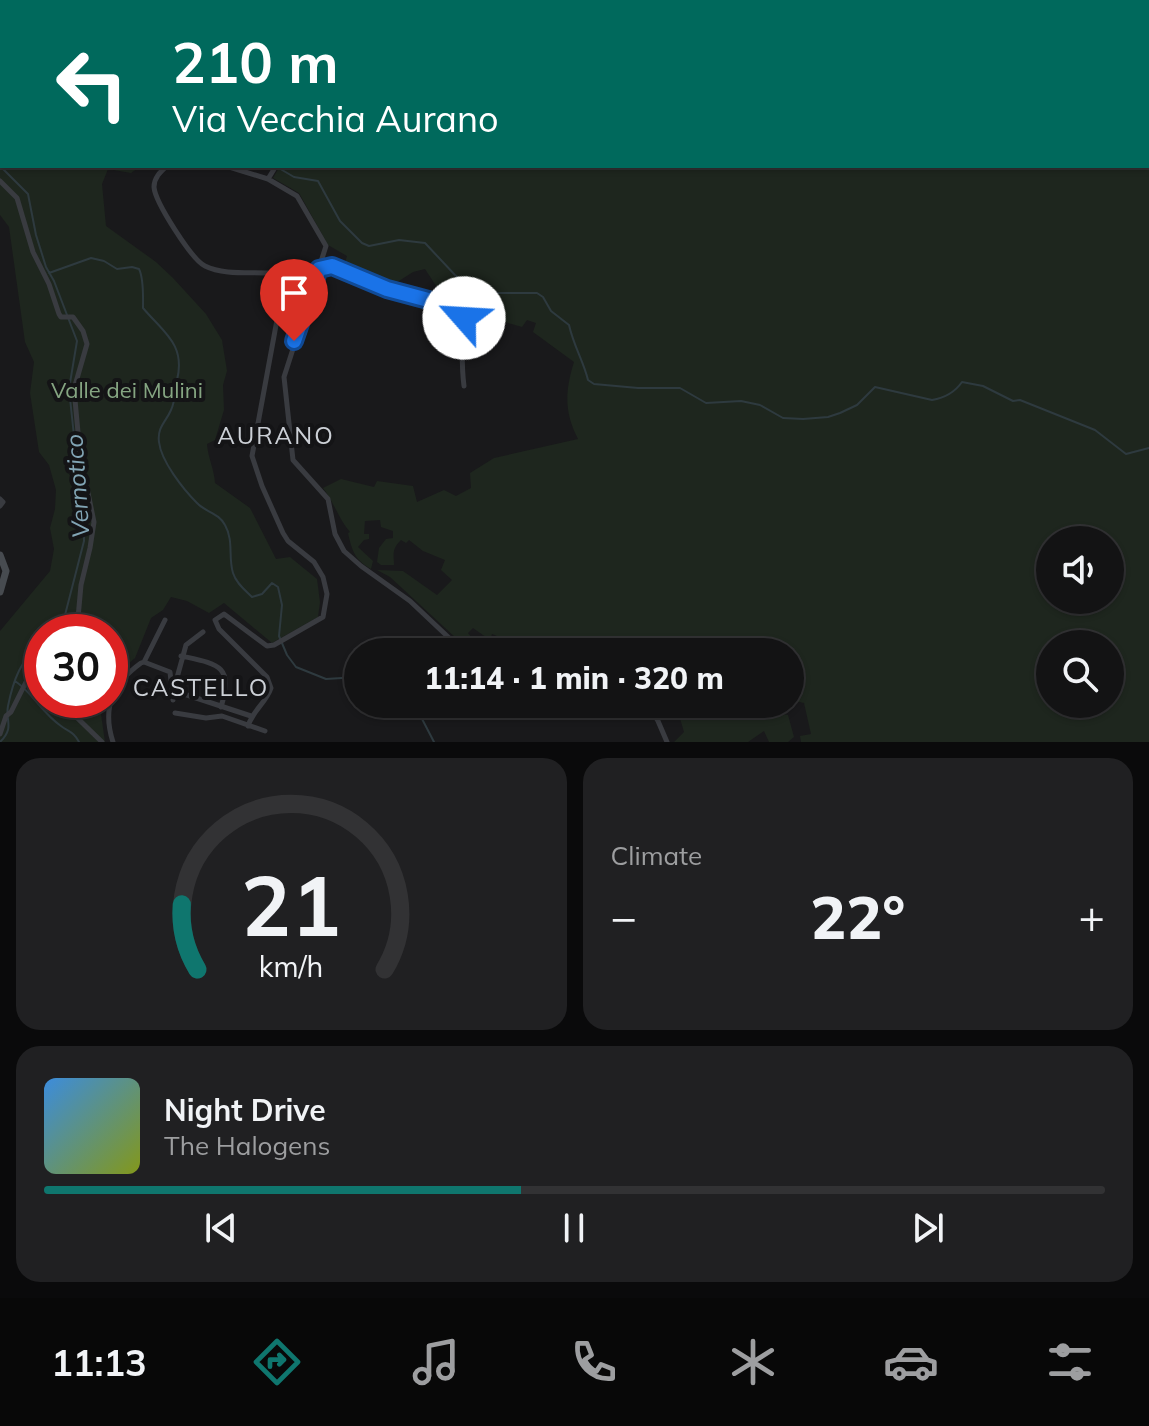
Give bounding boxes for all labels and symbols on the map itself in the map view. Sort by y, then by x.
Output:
pin [260,259,328,341]
position arrow [422,276,506,360]
park label: Valle dei Mulini [51,376,203,404]
district label: AURANO [217,420,335,450]
water label: Vernotico [58,433,96,539]
speed limit sign: 30 [24,614,128,718]
district label: CASTELLO [133,672,269,702]

